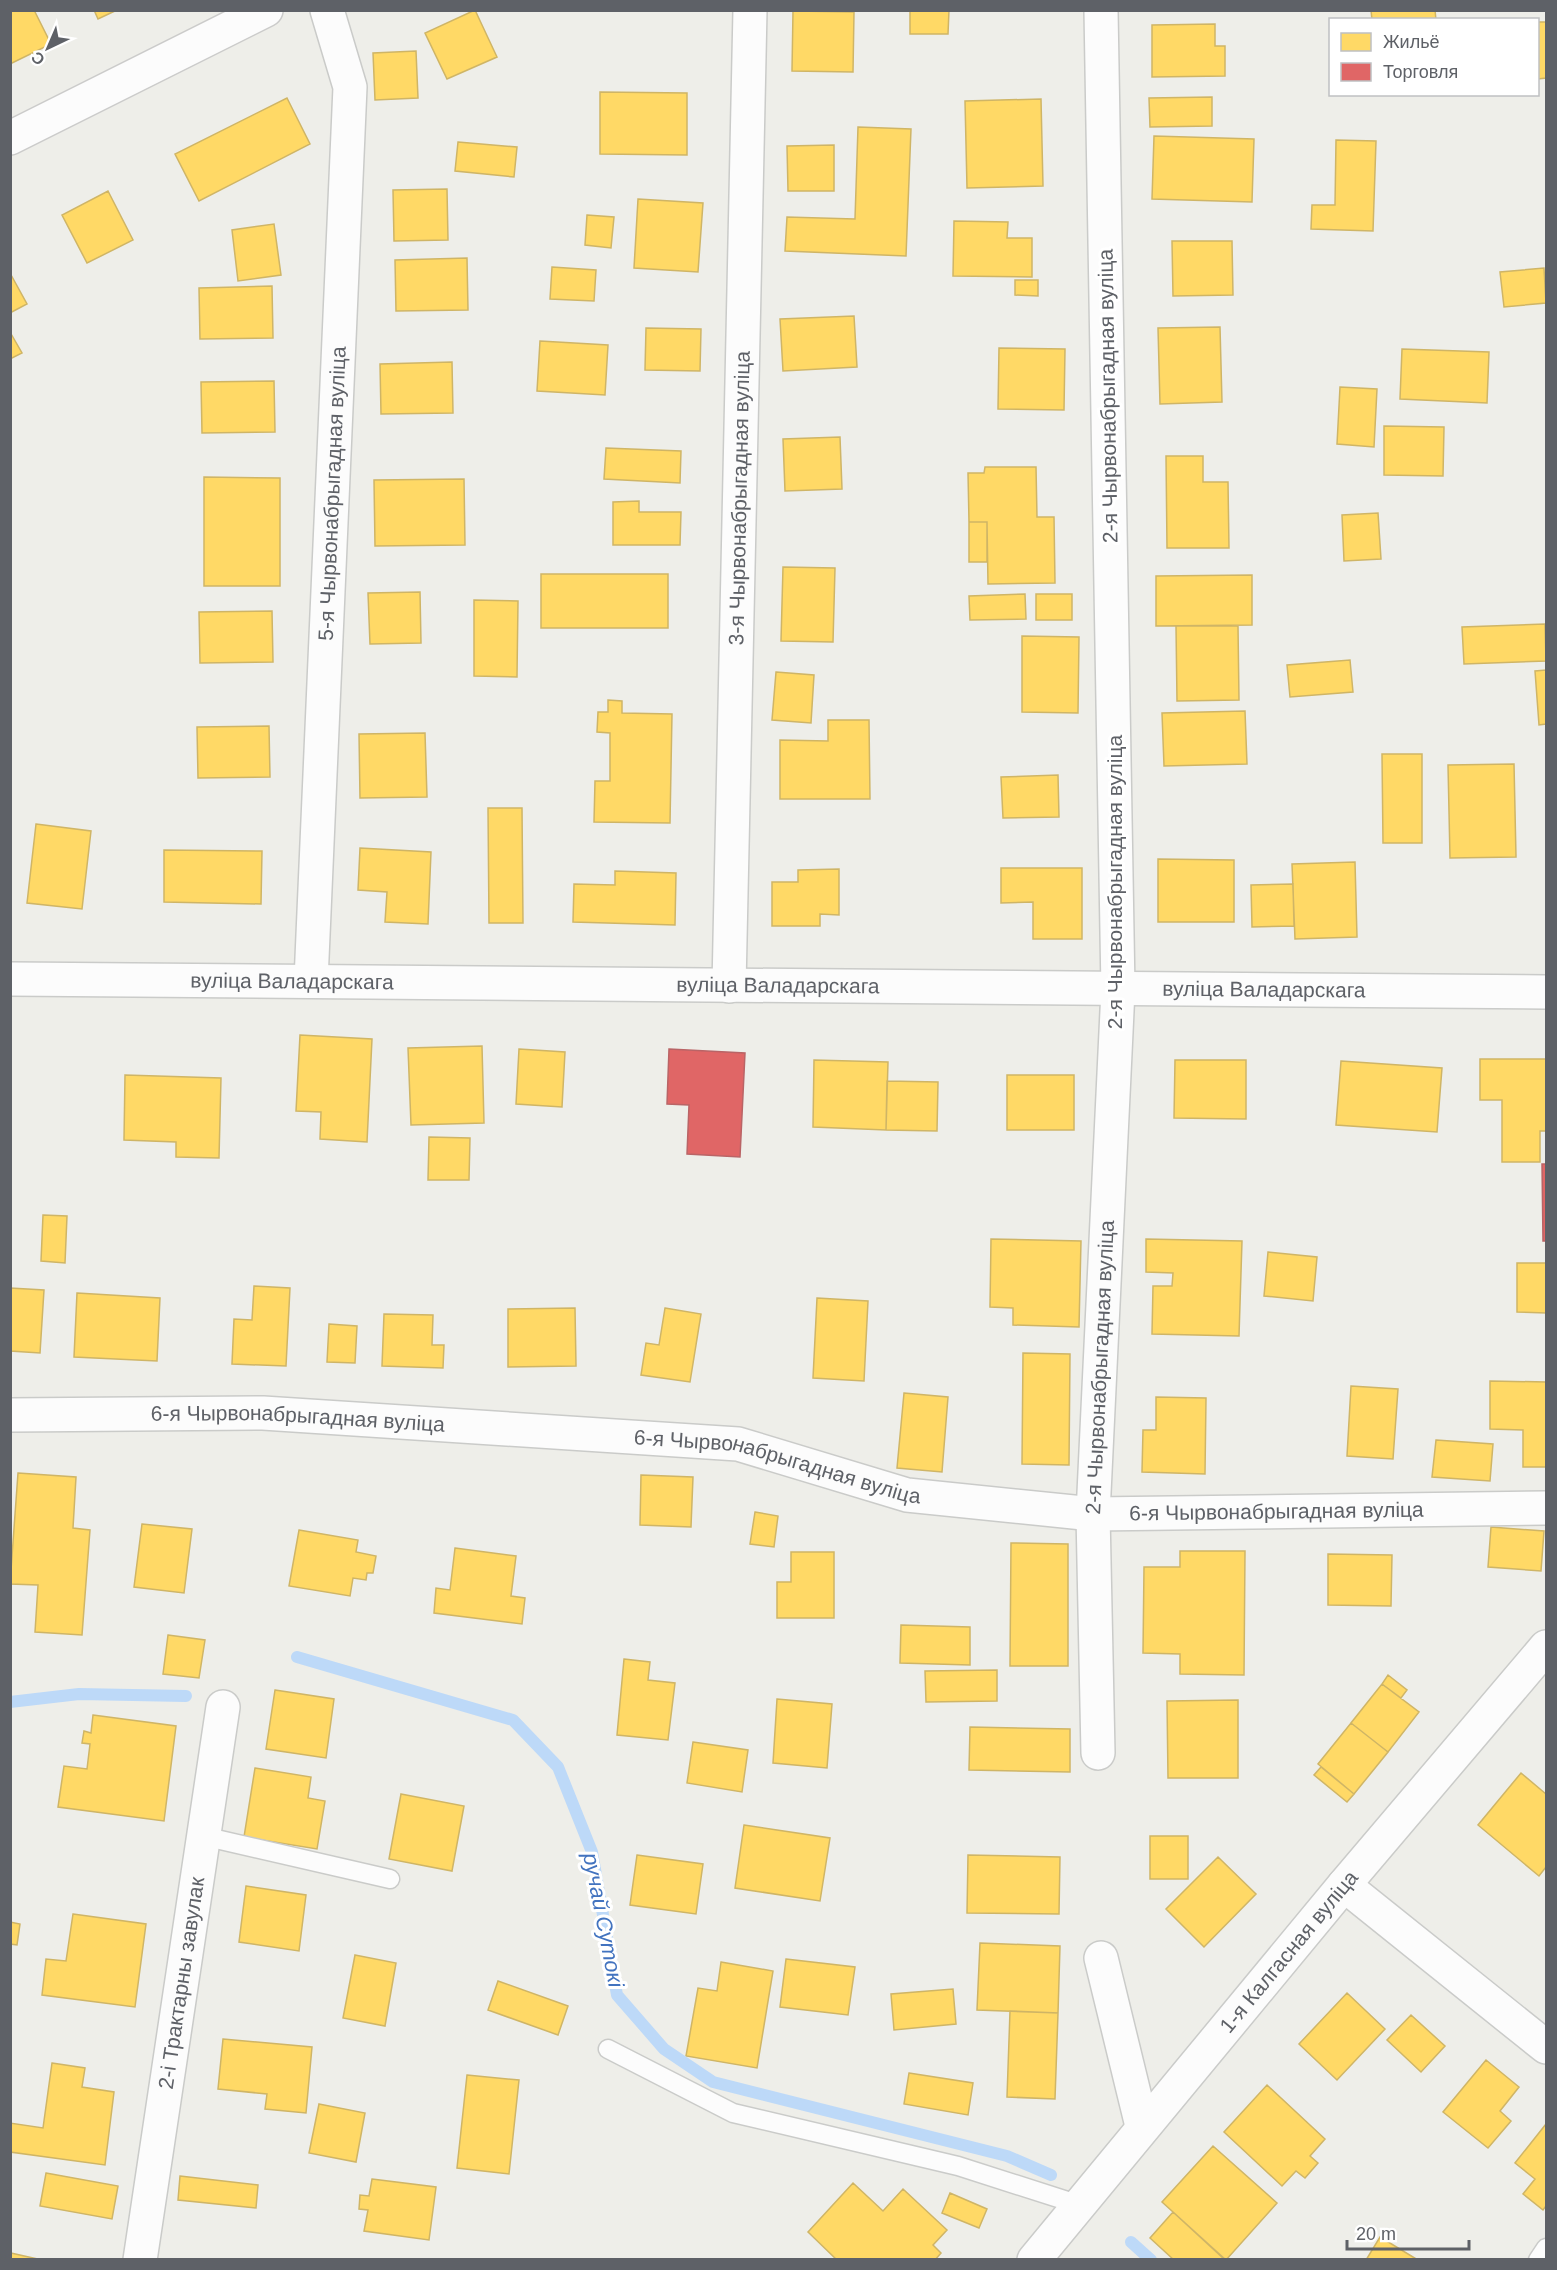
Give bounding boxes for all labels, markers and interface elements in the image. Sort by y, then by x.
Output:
north arrow [18,18,78,78]
legend [1329,18,1539,96]
text: Жильё [1383,32,1440,52]
text: С [28,48,48,69]
text: Торговля [1383,62,1458,82]
street label: 2-я Чырвонабрыгадная вуліца [1093,248,1122,543]
street label: 5-я Чырвонабрыгадная вуліца [314,346,350,641]
street label: 3-я Чырвонабрыгадная вуліца [724,350,754,646]
street label: 2-я Чырвонабрыгадная вуліца [1103,735,1126,1029]
street label: вуліца Валадарскага [190,969,394,993]
street label: вуліца Валадарскага [676,973,880,997]
street label: вуліца Валадарскага [1162,977,1366,1001]
street label: 2-я Чырвонабрыгадная вуліца [1081,1219,1118,1515]
street label: 6-я Чырвонабрыгадная вуліца [151,1401,446,1436]
street label: 6-я Чырвонабрыгадная вуліца [633,1425,922,1507]
street label: 6-я Чырвонабрыгадная вуліца [1129,1498,1424,1525]
water label: ручай Сутокі [578,1850,629,1991]
street label: 1-я Калгасная вуліца [1215,1865,1362,2037]
street label: 2-і Трактарны завулак [154,1875,208,2091]
scale bar [1347,2213,1468,2251]
text: 20 m [1356,2224,1396,2244]

